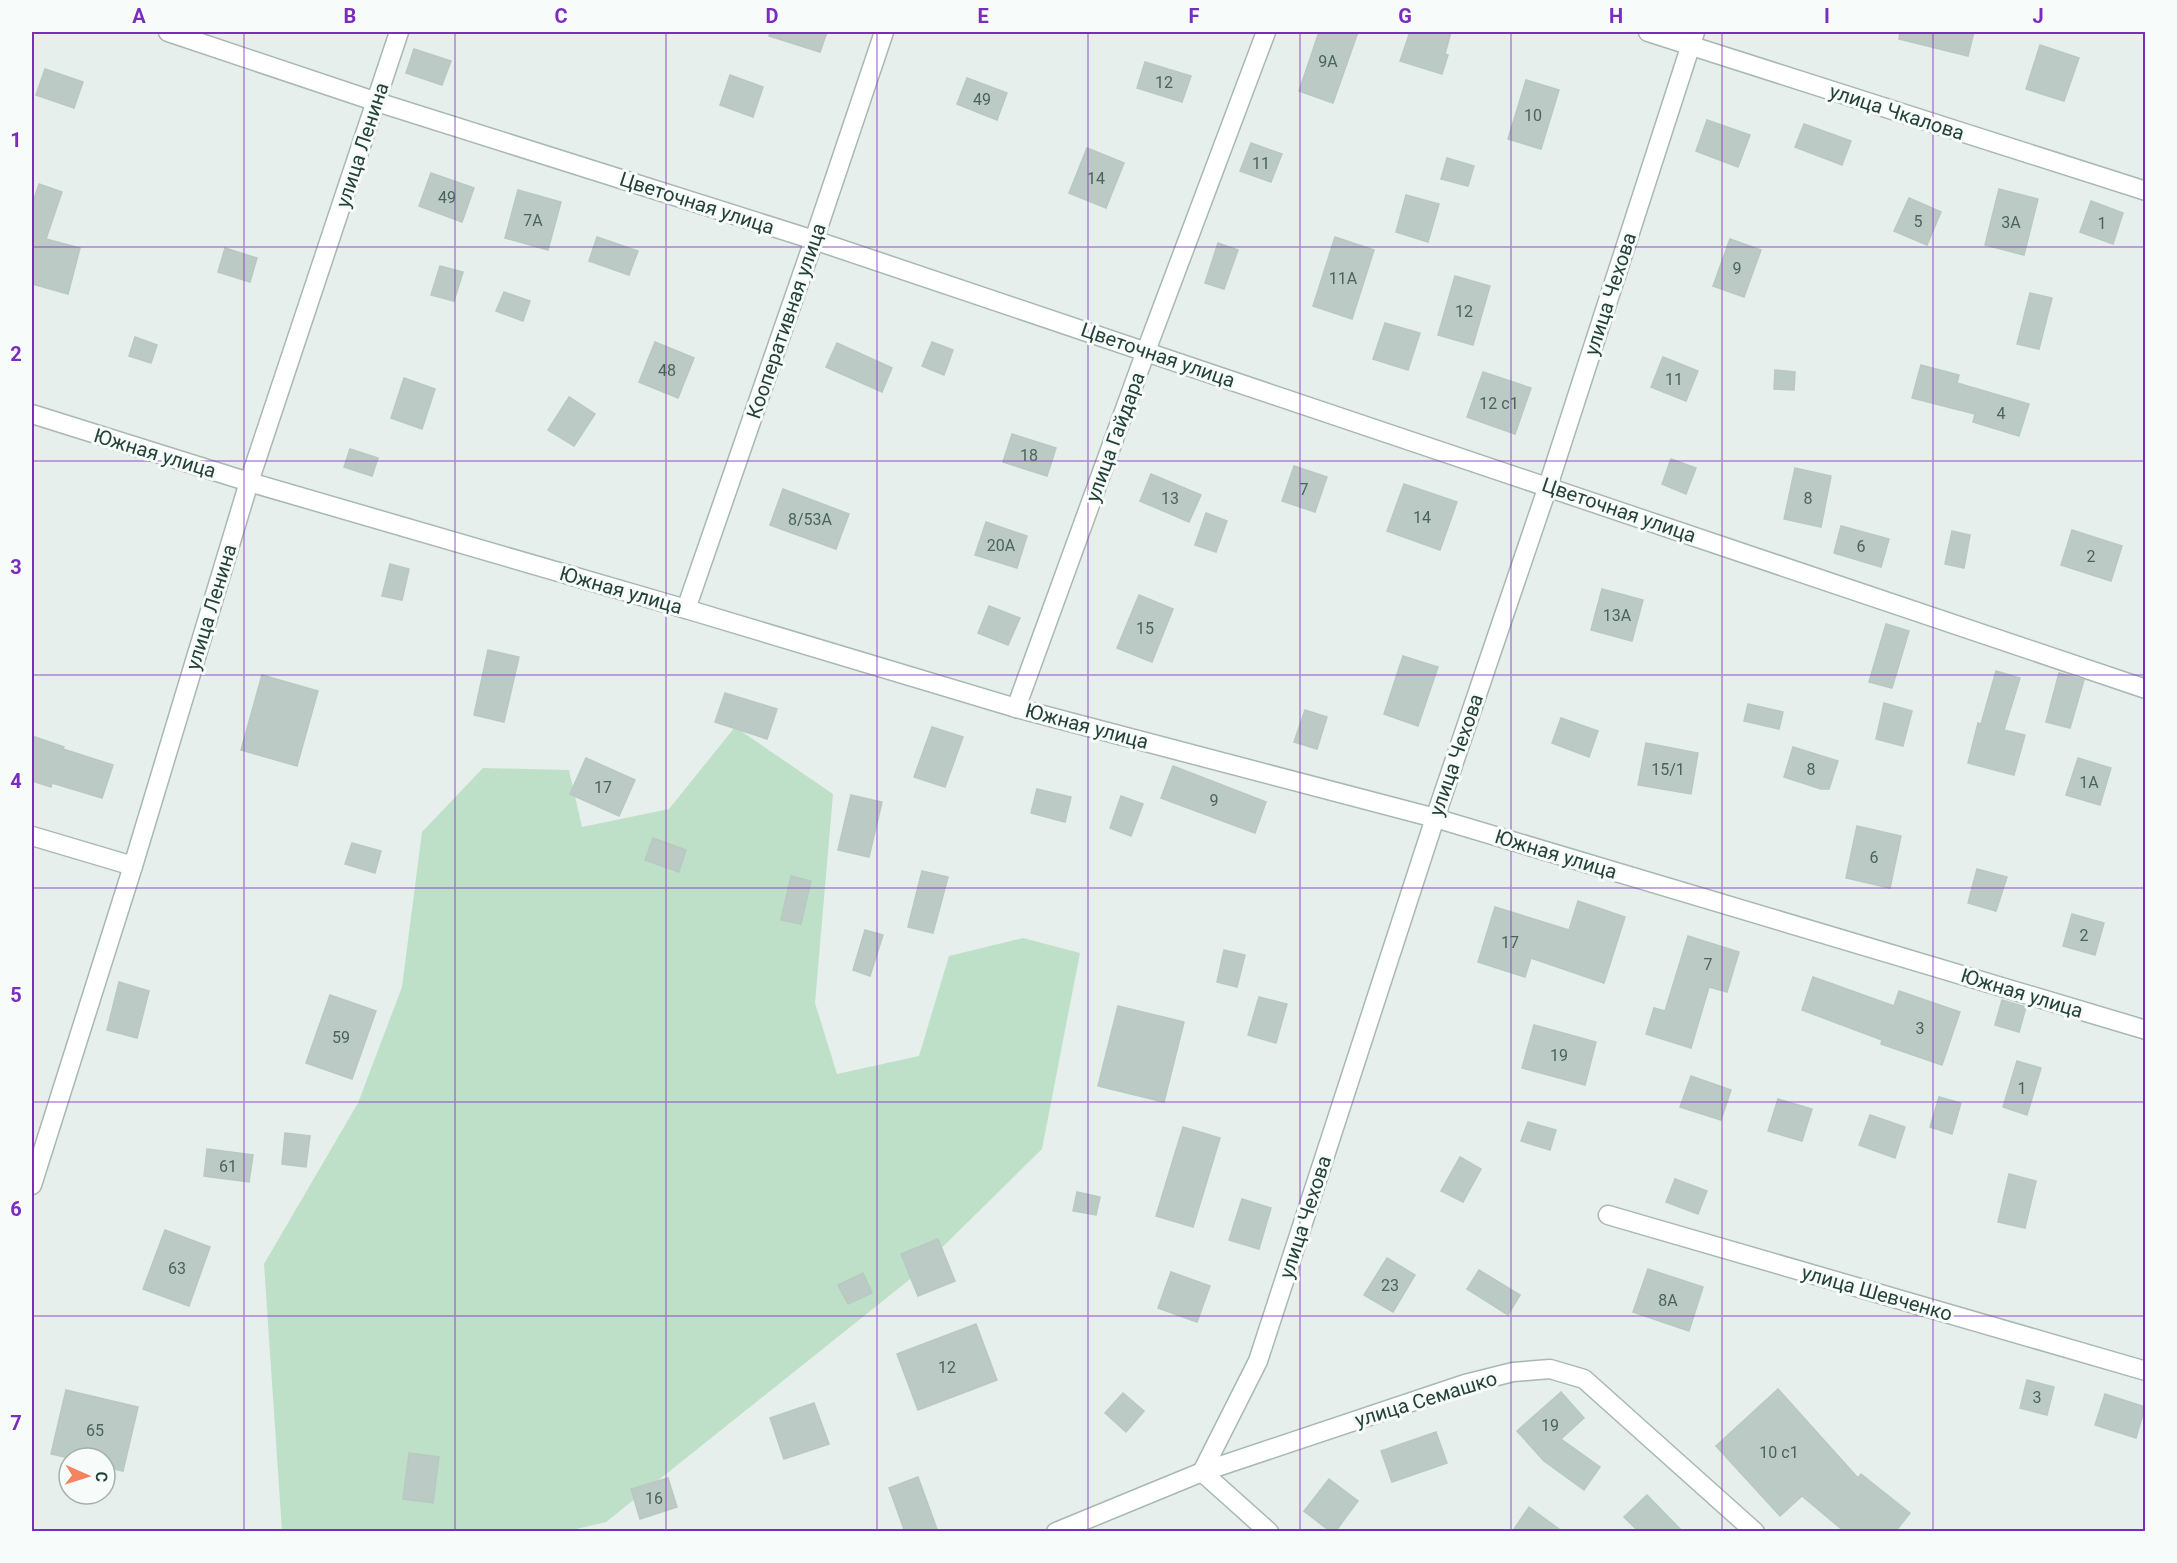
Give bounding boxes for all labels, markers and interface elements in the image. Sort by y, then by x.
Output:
text: A [132,4,146,28]
text: B [344,4,356,28]
text: C [554,4,568,28]
text: D [766,4,779,28]
text: E [977,4,989,28]
text: F [1189,4,1200,28]
text: G [1398,4,1412,28]
text: H [1609,4,1623,28]
text: I [1824,4,1830,28]
text: J [2032,4,2044,28]
house number: 9А [1318,52,1338,71]
house number: 12 [1155,73,1173,92]
street label: улица Ленина [330,79,394,211]
street label: улица Чкалова [1826,79,1968,145]
house number: 49 [973,90,991,109]
house number: 10 [1524,106,1542,125]
text: 1 [10,128,22,152]
house number: 11 [1252,154,1270,173]
street label: Цветочная улица [617,167,777,239]
house number: 14 [1087,169,1105,188]
house number: 49 [438,188,456,207]
house number: 7А [523,211,543,230]
house number: 5 [1914,212,1923,231]
house number: 3А [2001,213,2021,232]
house number: 1 [2098,214,2107,233]
street label: Кооперативная улица [741,220,831,422]
street label: улица Чехова [1579,230,1641,358]
house number: 9 [1733,259,1742,278]
house number: 11А [1329,269,1358,288]
house number: 12 [1455,302,1473,321]
street label: Цветочная улица [1078,317,1238,393]
text: 2 [10,342,22,366]
house number: 48 [658,361,676,380]
street label: улица Гайдара [1080,369,1150,505]
house number: 11 [1665,370,1683,389]
house number: 12 с1 [1479,394,1519,413]
house number: 4 [1997,404,2006,423]
street label: Южная улица [91,423,219,483]
house number: 18 [1020,446,1038,465]
street label: Цветочная улица [1539,472,1699,548]
house number: 7 [1300,480,1309,499]
house number: 13 [1161,489,1179,508]
house number: 8 [1804,489,1813,508]
house number: 14 [1413,508,1431,527]
house number: 8/53А [788,510,833,529]
house number: 20А [987,536,1016,555]
house number: 6 [1857,537,1866,556]
street label: улица Ленина [181,541,241,673]
house number: 2 [2087,547,2096,566]
text: 3 [10,555,22,579]
street label: Южная улица [557,561,685,619]
house number: 13А [1603,606,1632,625]
house number: 15 [1136,619,1154,638]
street label: улица Чехова [1424,691,1488,819]
street label: Южная улица [1023,698,1151,754]
house number: 15/1 [1651,760,1685,779]
house number: 8 [1807,760,1816,779]
text: 4 [10,769,22,793]
house number: 1А [2079,773,2099,792]
house number: 17 [594,778,612,797]
house number: 9 [1210,791,1219,810]
street label: Южная улица [1492,824,1620,884]
house number: 6 [1870,848,1879,867]
house number: 2 [2080,926,2089,945]
house number: 17 [1501,933,1519,952]
house number: 7 [1704,955,1713,974]
street label: Южная улица [1958,963,2086,1023]
text: 5 [10,983,22,1007]
house number: 3 [1916,1019,1925,1038]
house number: 59 [332,1028,350,1047]
house number: 19 [1550,1046,1568,1065]
house number: 1 [2018,1079,2027,1098]
street label: улица Чехова [1274,1153,1336,1281]
house number: 61 [219,1157,237,1176]
text: 6 [10,1197,22,1221]
house number: 63 [168,1259,186,1278]
street label: улица Шевченко [1799,1260,1955,1326]
house number: 23 [1381,1276,1399,1295]
house number: 8А [1658,1291,1678,1310]
house number: 12 [938,1358,956,1377]
street label: улица Семашко [1352,1366,1500,1432]
house number: 3 [2033,1388,2042,1407]
text: 7 [10,1411,22,1435]
house number: 19 [1541,1416,1559,1435]
house number: 65 [86,1421,104,1440]
house number: 10 с1 [1759,1443,1799,1462]
north arrow [57,1446,117,1506]
text: С [92,1471,111,1482]
house number: 16 [645,1489,663,1508]

